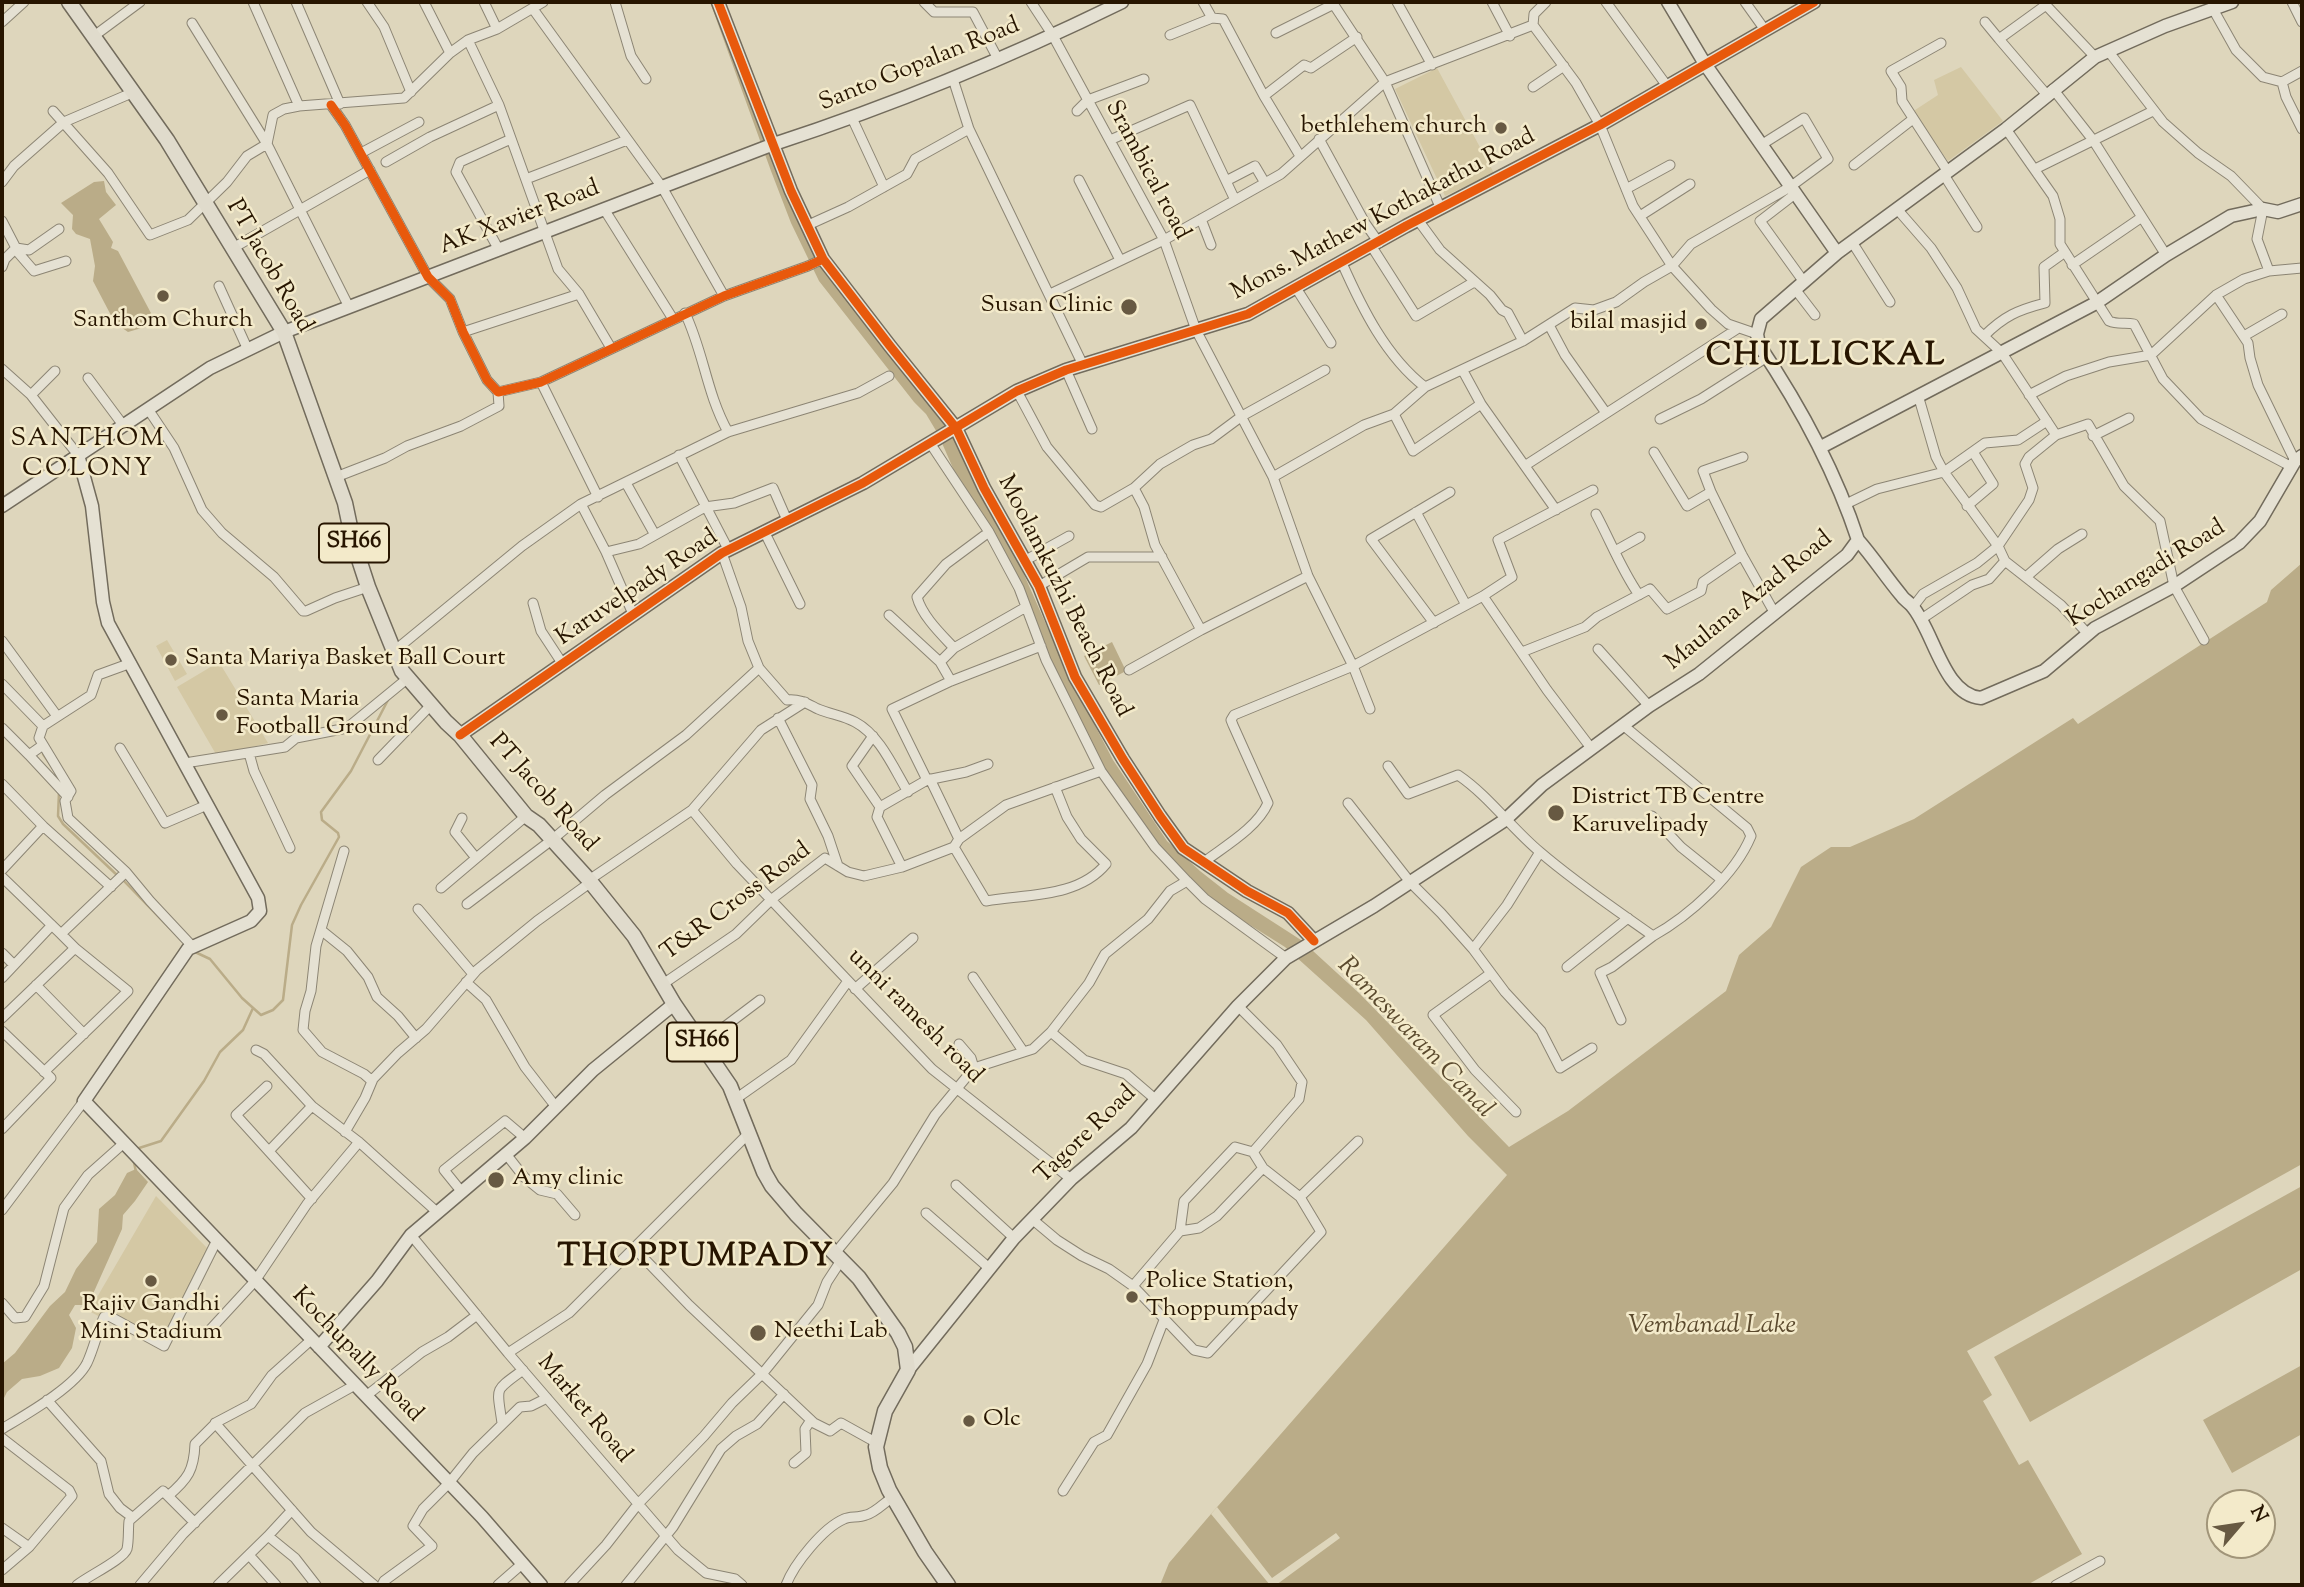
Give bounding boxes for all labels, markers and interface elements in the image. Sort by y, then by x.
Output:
street label: Santo Gopalan Road [816,13,1024,119]
street label: Srambical road [1097,96,1195,246]
place label: bethlehem church [1301,114,1487,142]
marker: bethlehem church [1493,120,1509,136]
street label: Mons. Mathew Kothakathu Road [1227,123,1541,309]
street label: AK Xavier Road [436,175,604,263]
street label: PT Jacob Road [218,195,318,339]
marker: Santhom Church [155,288,171,304]
place label: Susan Clinic [980,293,1113,321]
marker: Susan Clinic [1119,297,1139,317]
place label: Santhom Church [73,308,253,336]
place label: bilal masjid [1570,310,1687,338]
marker: bilal masjid [1693,316,1709,332]
district label: CHULLICKAL [1707,340,1945,378]
district label: SANTHOM COLONY [11,425,165,486]
street label: Moolamkuzhi Beach Road [989,471,1137,723]
street label: Kochangadi Road [2063,515,2231,635]
road number: SH66 [319,524,389,562]
street label: Karuvelpady Road [552,524,724,654]
street label: Maulana Azad Road [1661,526,1839,678]
place label: Santa Mariya Basket Ball Court [185,646,505,674]
marker: Santa Mariya Basket Ball Court [163,652,179,668]
place label: Santa Maria Football Ground [236,687,409,743]
marker: Santa Maria Football Ground [214,707,230,723]
street label: PT Jacob Road [481,729,603,859]
place label: District TB Centre Karuvelipady [1572,785,1765,841]
marker: District TB Centre Karuvelipady [1546,803,1566,823]
street label: T&R Cross Road [656,837,818,969]
street label: unni ramesh road [840,943,988,1091]
water label: Rameswaram Canal [1329,952,1499,1126]
road number: SH66 [667,1023,737,1062]
street label: Tagore Road [1030,1081,1144,1191]
place label: Amy clinic [512,1166,624,1194]
marker: Amy clinic [486,1170,506,1190]
district label: THOPPUMPADY [559,1241,833,1279]
place label: Police Station, Thoppumpady [1146,1269,1299,1325]
marker: Rajiv Gandhi Mini Stadium [143,1273,159,1289]
street label: Kochupally Road [284,1283,428,1429]
marker: Police Station, Thoppumpady [1124,1289,1140,1305]
place label: Rajiv Gandhi Mini Stadium [80,1292,222,1348]
water label: Vembanad Lake [1628,1312,1796,1344]
place label: Neethi Lab [774,1319,888,1347]
marker: Neethi Lab [748,1323,768,1343]
street label: Market Road [529,1350,637,1470]
place label: Olc [983,1407,1021,1435]
marker: Olc [961,1413,977,1429]
north arrow [2206,1489,2276,1559]
text: N [2243,1501,2274,1528]

